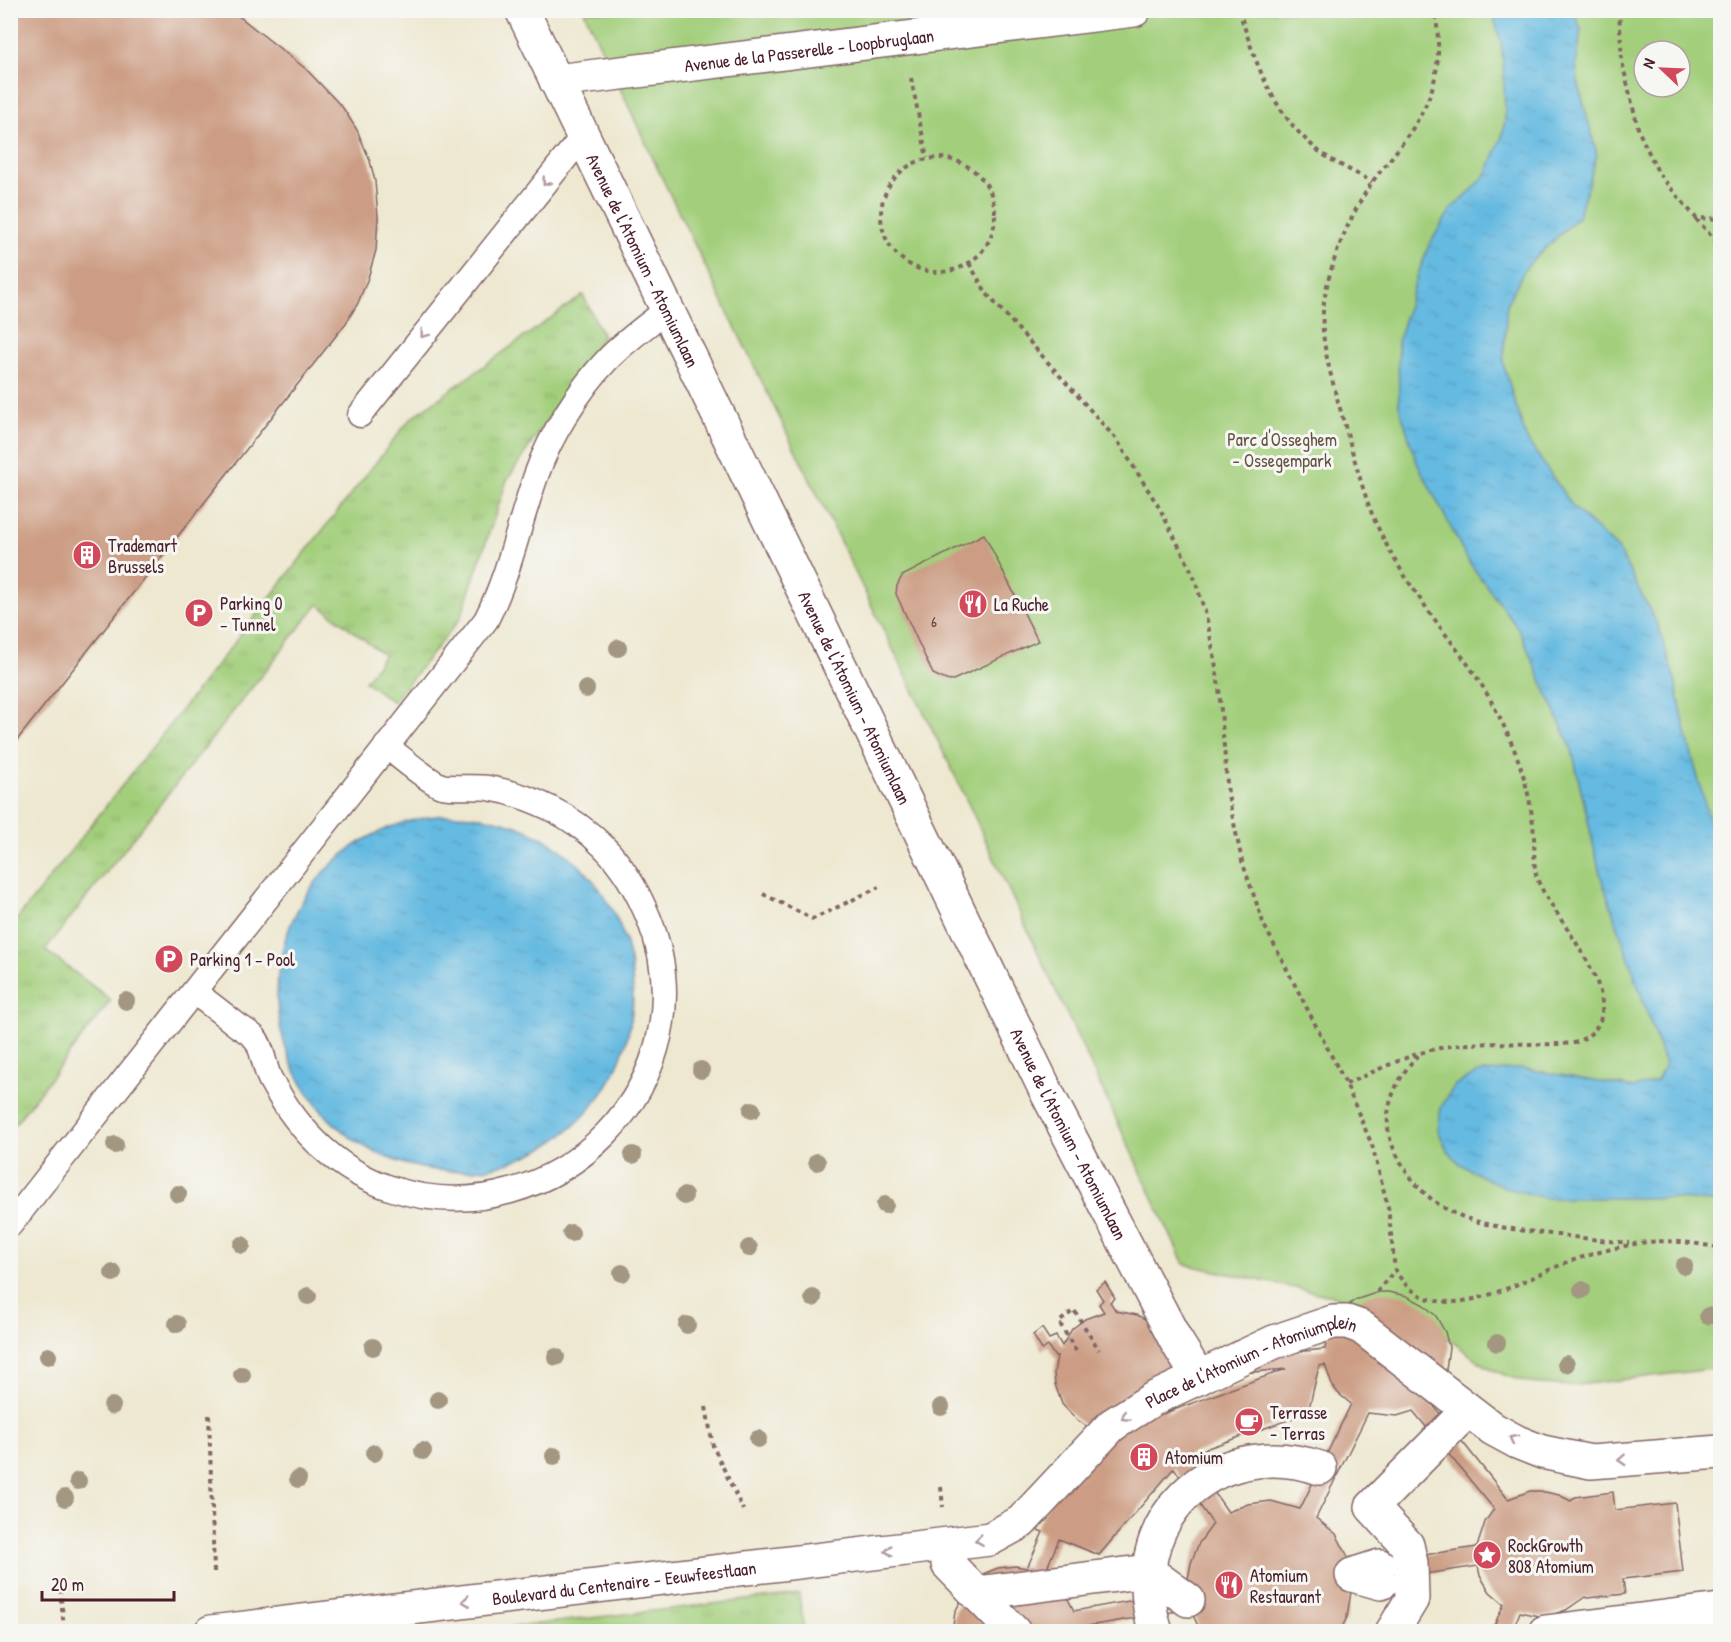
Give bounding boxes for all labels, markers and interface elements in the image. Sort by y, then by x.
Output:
street label: Avenue de la Passerelle - Loopbruglaan [683,22,935,78]
north arrow [1632,39,1692,99]
text: N [1636,54,1660,71]
street label: Avenue de l'Atomium - Atomiumlaan [581,149,706,371]
one-way arrow [543,175,554,186]
one-way arrow [421,328,432,339]
park label: Parc d'Osseghem - Ossegempark [1227,427,1337,473]
place label: Trademart Brussels [108,533,178,579]
building icon: Trademart Brussels [71,539,103,571]
street label: Avenue de l'Atomium - Atomiumlaan [793,586,918,808]
restaurant icon: La Ruche [957,588,989,620]
place label: Parking 0 – Tunnel [220,591,283,637]
place label: La Ruche [994,592,1049,617]
parking icon: Parking 0 – Tunnel [183,597,215,629]
house number: 6 [931,611,937,632]
parking icon: Parking 1 – Pool [153,943,185,975]
place label: Parking 1 – Pool [190,947,295,972]
street label: Avenue de l'Atomium - Atomiumlaan [1005,1024,1134,1244]
street label: Place de l'Atomium - Atomiumplein [1140,1310,1361,1414]
place label: Terrasse - Terras [1270,1400,1328,1446]
cafe icon: Terrasse - Terras [1233,1406,1265,1438]
one-way arrow [1121,1409,1132,1420]
one-way arrow [1508,1435,1519,1447]
building icon: Atomium [1128,1441,1160,1473]
place label: Atomium [1165,1445,1223,1470]
one-way arrow [1618,1453,1627,1466]
one-way arrow [974,1533,984,1546]
place label: RockGrowth 808 Atomium [1508,1533,1594,1579]
place icon: RockGrowth 808 Atomium [1471,1539,1503,1571]
one-way arrow [885,1544,894,1557]
street label: Boulevard du Centenaire - Eeuwfeestlaan [491,1555,757,1611]
place label: Atomium Restaurant [1250,1563,1322,1609]
scale bar [42,1564,174,1602]
restaurant icon: Atomium Restaurant [1213,1569,1245,1601]
text: 20 m [51,1572,84,1597]
one-way arrow [461,1594,471,1607]

